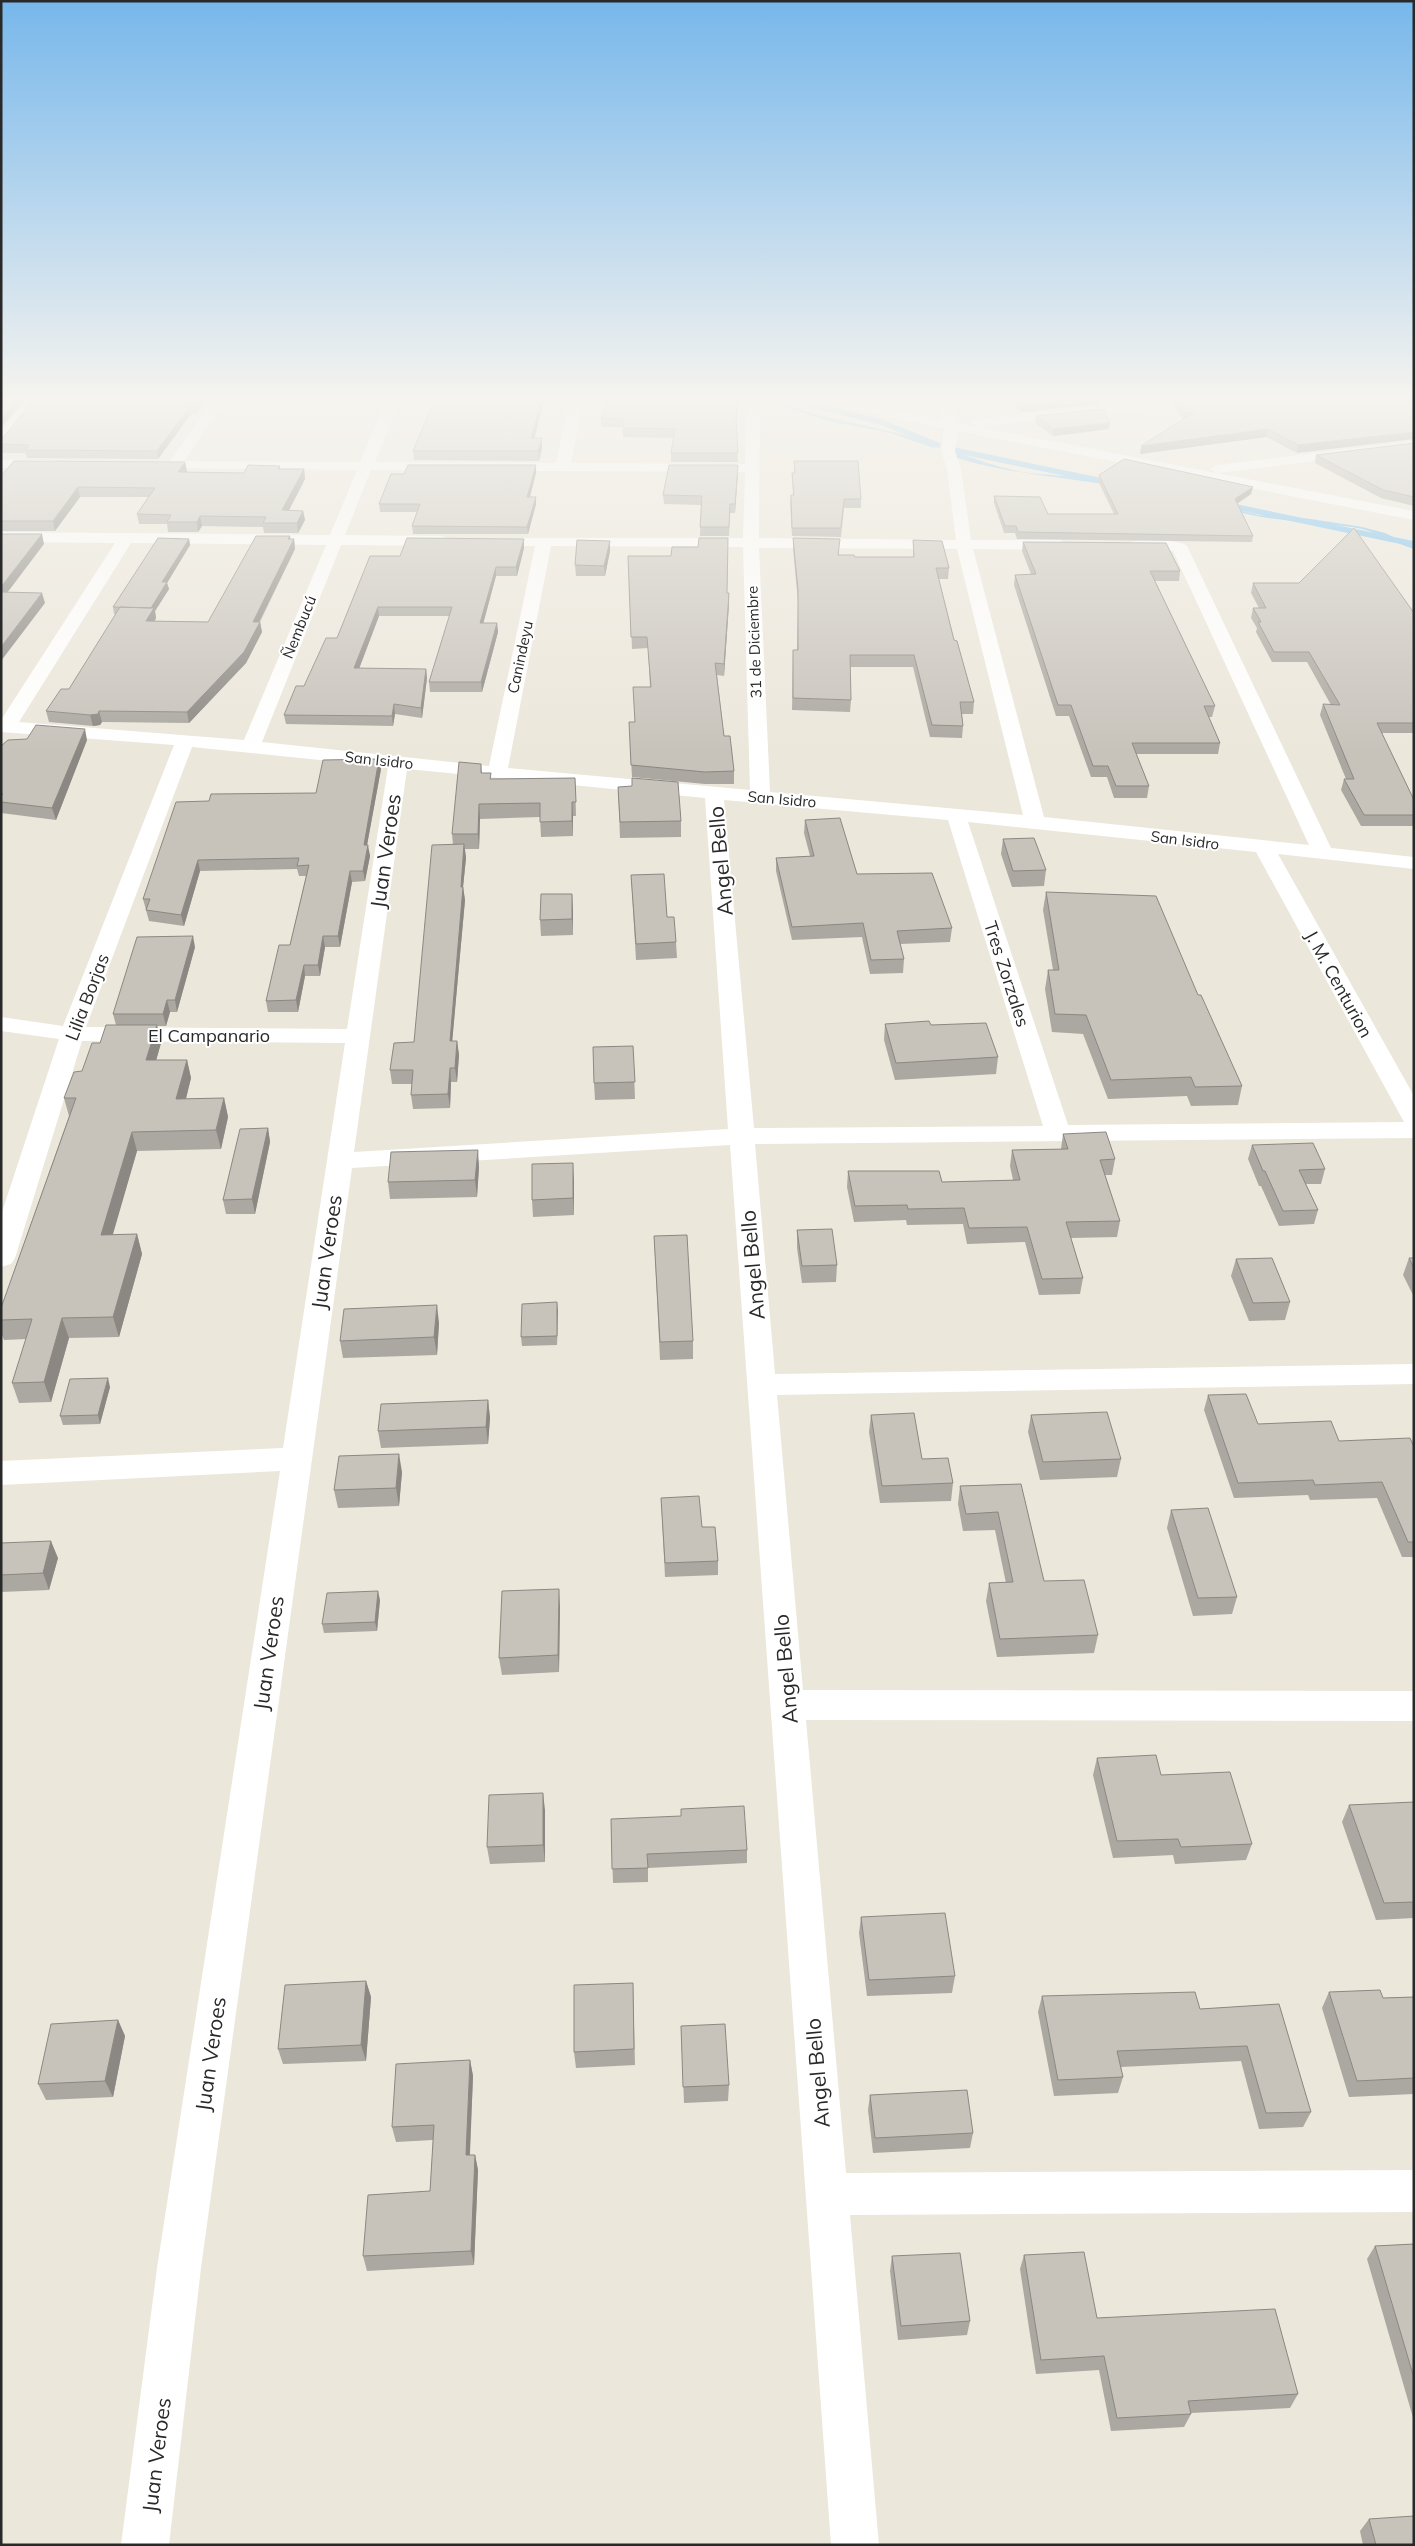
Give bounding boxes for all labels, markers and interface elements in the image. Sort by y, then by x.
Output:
street label: 31 de Diciembre [743,585,765,699]
street label: Ñembucú [278,593,320,661]
street label: Canindeyu [503,619,537,695]
street label: San Isidro [344,747,414,773]
street label: San Isidro [747,787,817,811]
street label: Juan Veroes [364,792,406,910]
street label: Angel Bello [702,805,738,917]
street label: San Isidro [1150,826,1220,854]
street label: Tres Zorzales [979,918,1035,1030]
street label: J. M. Centurion [1300,926,1378,1042]
street label: Lilia Borjas [60,950,114,1044]
street label: El Campanario [148,1024,270,1047]
street label: Juan Veroes [305,1193,347,1311]
street label: Angel Bello [734,1209,770,1321]
street label: Juan Veroes [247,1594,289,1712]
street label: Angel Bello [767,1613,803,1725]
street label: Juan Veroes [189,1995,231,2113]
street label: Angel Bello [799,2017,835,2129]
street label: Juan Veroes [136,2396,176,2514]

